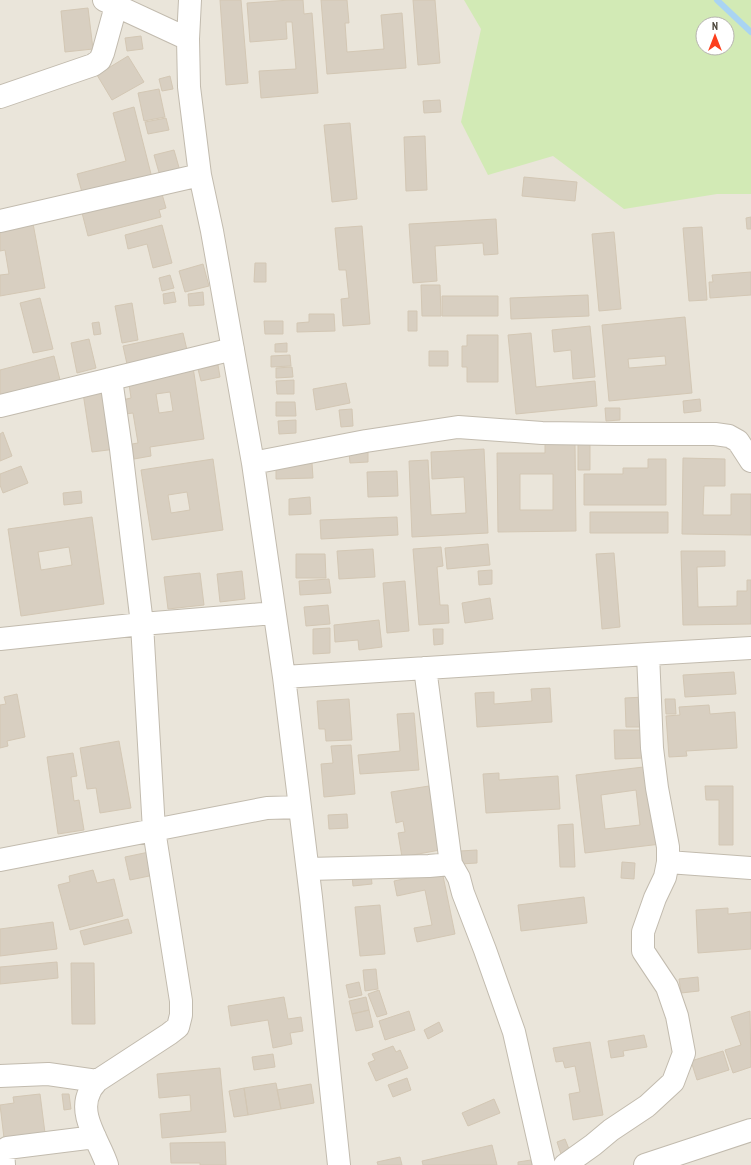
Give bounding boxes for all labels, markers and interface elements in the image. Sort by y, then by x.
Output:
north arrow [695,16,735,56]
text: N [712,19,718,33]

